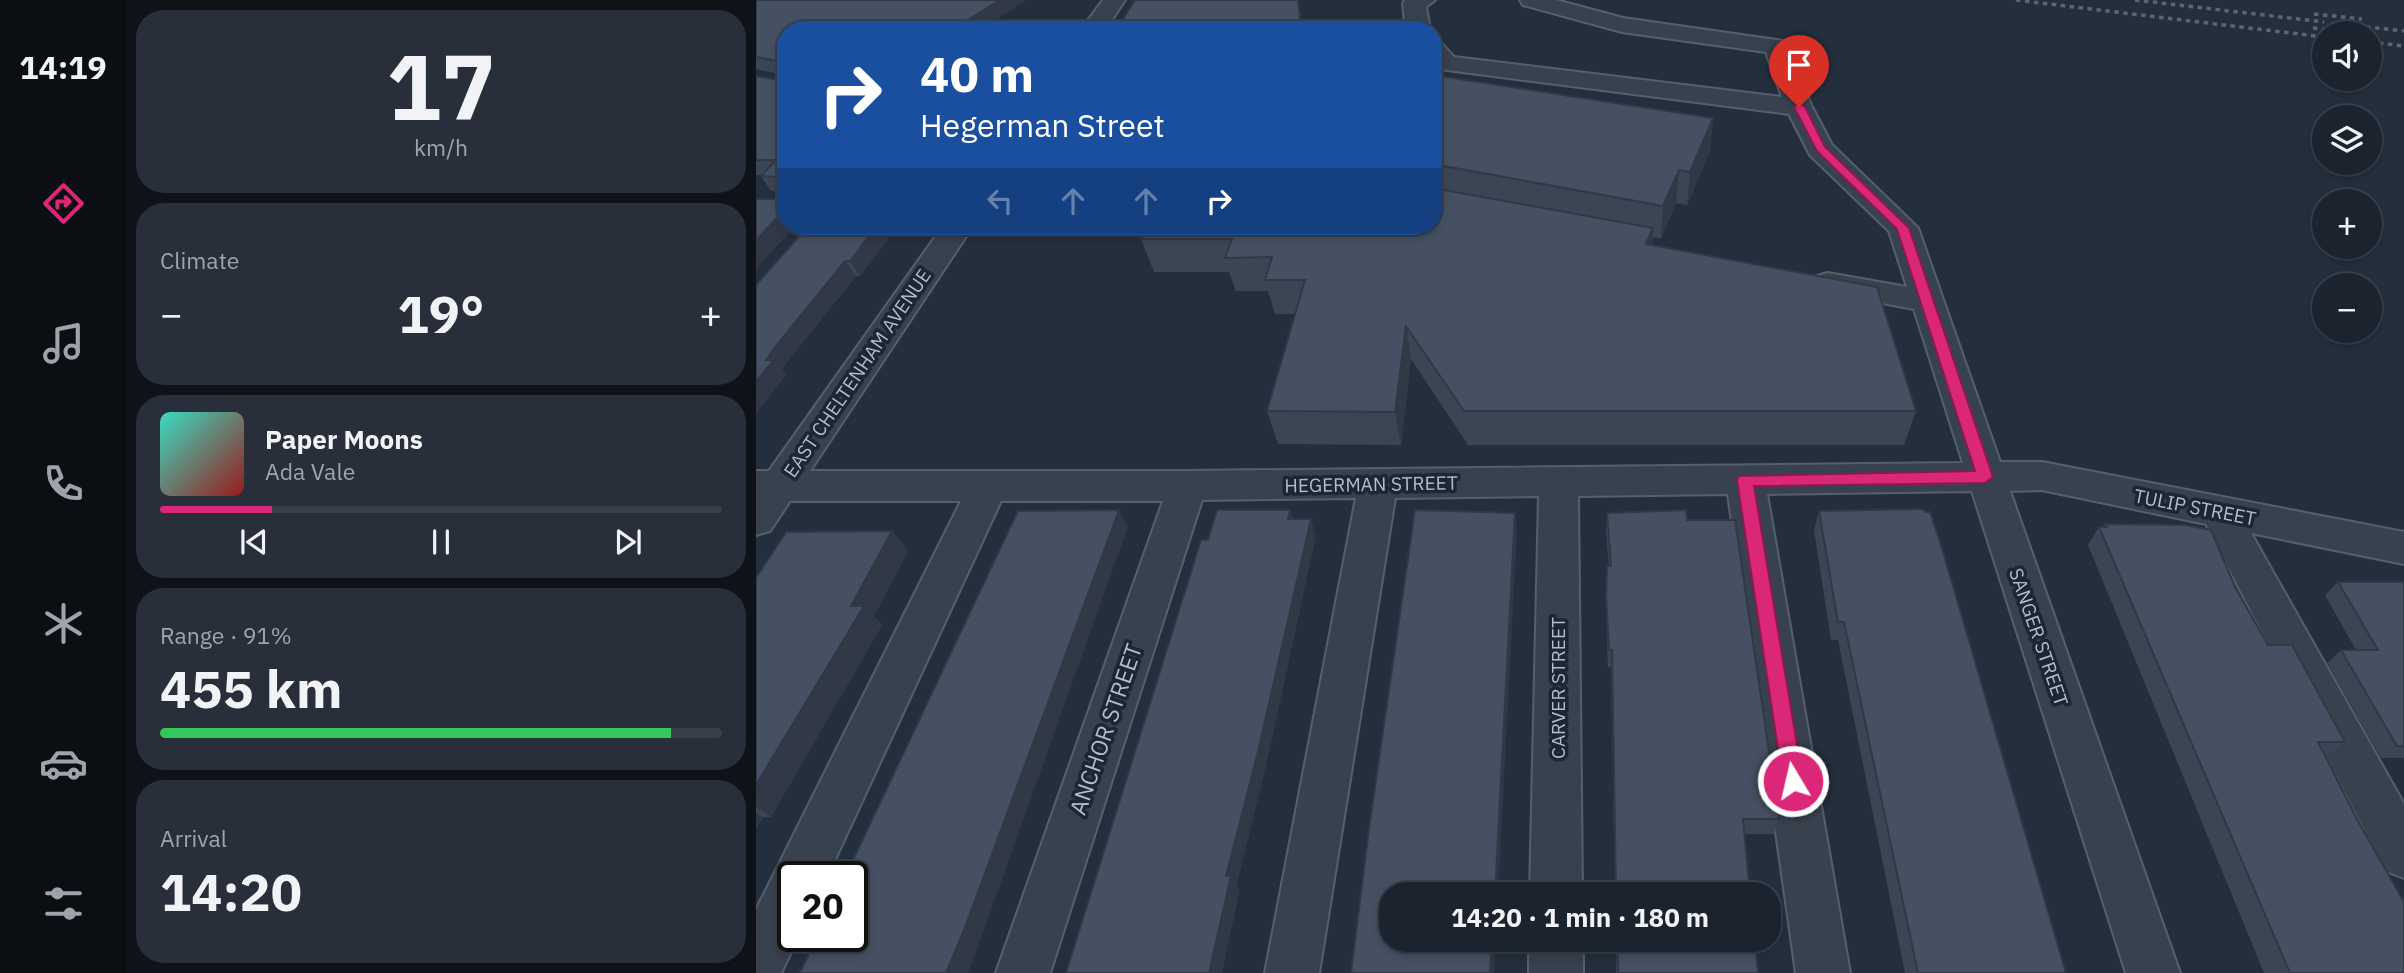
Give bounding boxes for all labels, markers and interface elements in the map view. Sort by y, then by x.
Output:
map controls [2312,21,2382,343]
button: sound [2312,21,2382,91]
text: 17 [386,27,496,145]
pin [1769,35,1829,107]
text: 40 m [920,42,1034,105]
text: 14:19 [19,46,107,88]
icon: arrive [1780,46,1818,84]
icon: right [805,49,896,140]
text: Hegerman Street [920,104,1165,146]
button: layers [2312,105,2382,175]
text: km/h [414,132,468,162]
icon: directions [39,179,88,228]
icon: left [981,182,1019,220]
icon: ahead [1054,182,1092,220]
icon: ahead [1127,182,1165,220]
icon: right [1200,182,1238,220]
button: + [2312,189,2382,259]
text: Climate [160,245,239,275]
street label: EAST CHELTENHAM AVENUE [778,264,936,482]
button: − [2312,273,2382,343]
text: 19° [398,280,484,347]
text: − [160,289,183,338]
text: + [699,289,722,338]
icon: music [39,319,88,368]
text: Paper Moons [265,422,423,456]
text: Ada Vale [265,456,355,486]
icon: phone [39,459,88,508]
street label: HEGERMAN STREET [1284,470,1458,498]
street label: TULIP STREET [2132,483,2258,531]
icon: previous [235,523,273,561]
icon: pause [422,523,460,561]
icon: next [609,523,647,561]
street label: SANGER STREET [2004,565,2074,709]
icon: climate [39,599,88,648]
street label: CARVER STREET [1546,617,1570,759]
text: Range · 91% [160,620,292,650]
street label: ANCHOR STREET [1062,640,1148,818]
text: 455 km [160,655,342,722]
icon: car [39,739,88,788]
position arrow [1756,744,1830,818]
text: Arrival [160,823,227,853]
text: 14:20 [160,858,302,925]
speed limit sign: 20 [777,861,868,952]
icon: filters [39,879,88,928]
text: 14:20 · 1 min · 180 m [1451,900,1709,934]

